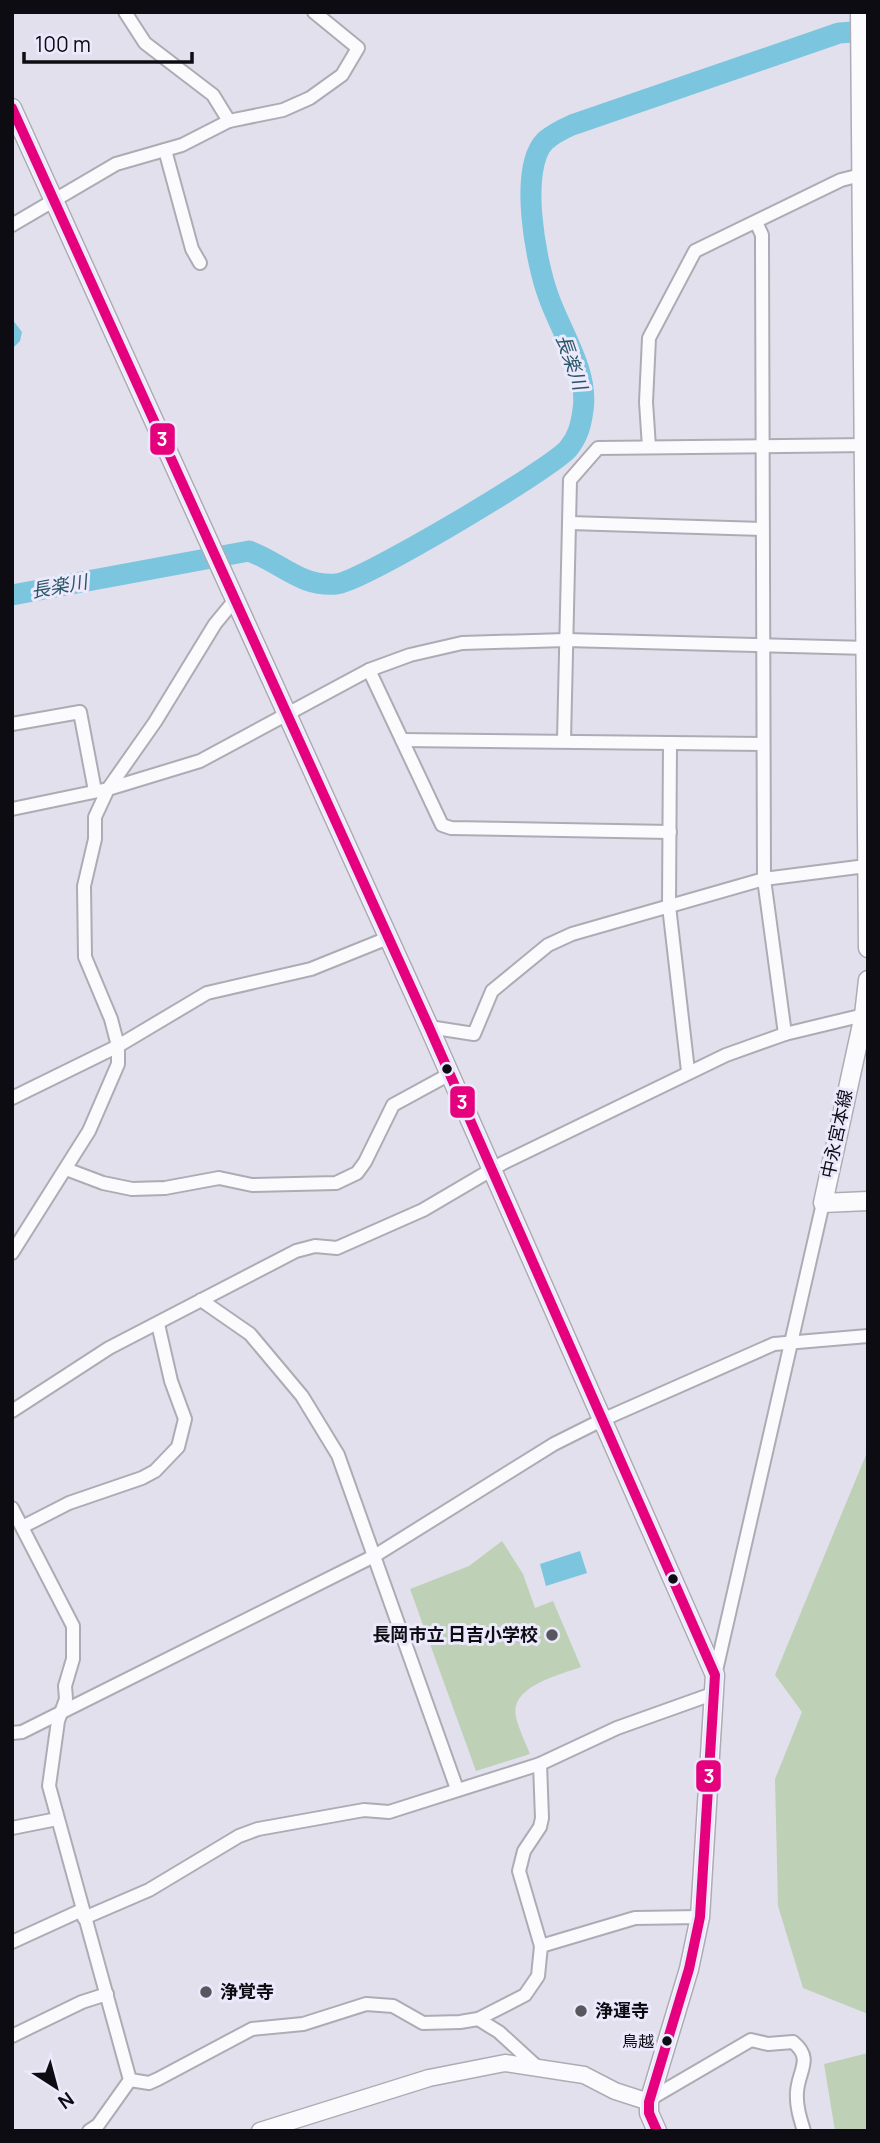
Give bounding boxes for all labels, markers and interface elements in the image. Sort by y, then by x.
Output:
scale bar [24,21,192,65]
text: 100 m [35,30,91,58]
water label: 長楽川 [550,331,594,395]
line badge: 3 [149,422,176,456]
text: 3 [156,426,168,452]
water label: 長楽川 [29,568,91,604]
unlabelled marker [440,1062,454,1076]
line badge: 3 [449,1085,476,1119]
street label: 中永宮本線 [815,1087,857,1180]
text: 3 [456,1089,468,1115]
unlabelled marker [666,1572,680,1586]
place label: 長岡市立 日吉小学校 [372,1622,538,1646]
marker: 長岡市立 日吉小学校 [544,1627,560,1643]
line badge: 3 [695,1759,722,1793]
text: 3 [703,1763,715,1789]
place label: 浄覚寺 [220,1979,274,2003]
marker: 浄覚寺 [198,1984,214,2000]
place label: 浄運寺 [595,1998,649,2022]
marker: 浄運寺 [573,2003,589,2019]
place label: 鳥越 [622,2030,654,2052]
marker: 鳥越 [660,2034,674,2048]
north arrow [21,2052,91,2122]
text: N [53,2086,79,2115]

